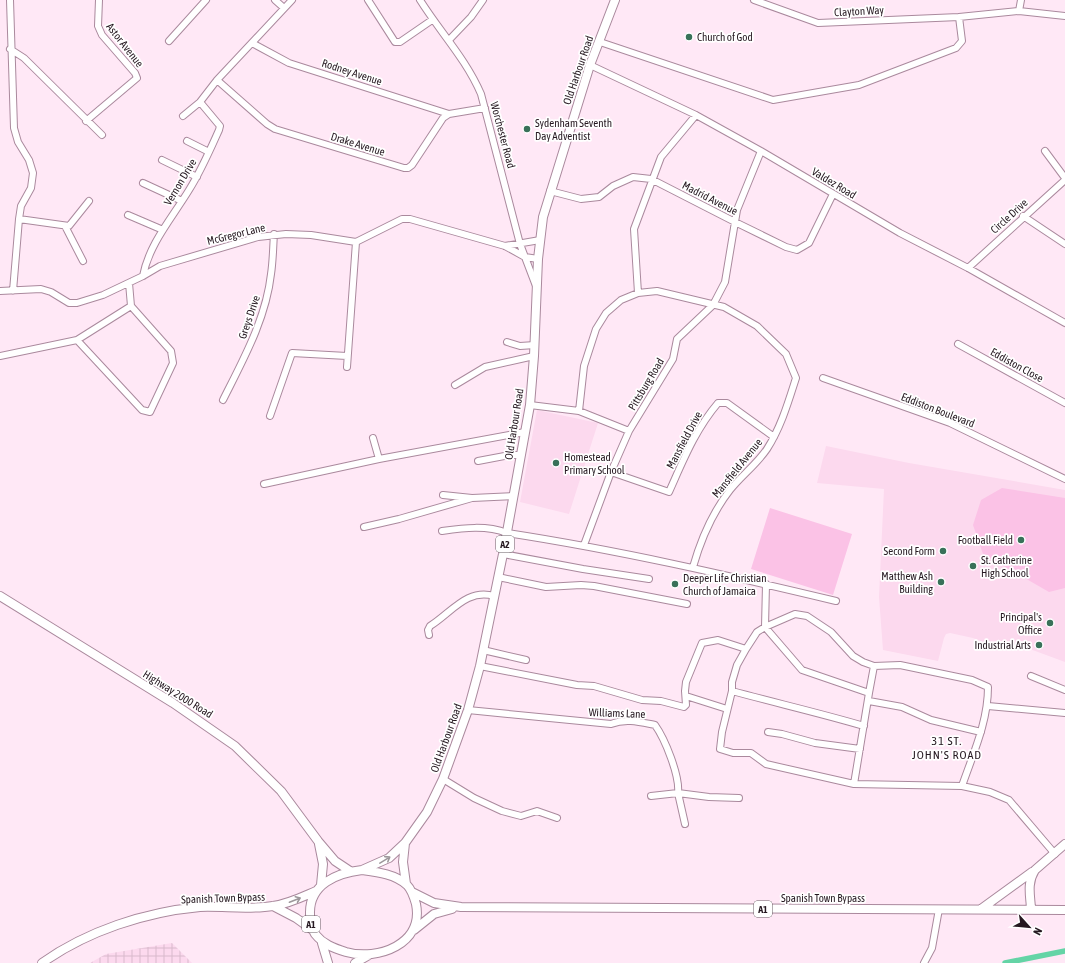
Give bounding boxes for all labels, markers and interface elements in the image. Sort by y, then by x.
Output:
street label: Clayton Way [834,4,885,18]
street label: Astor Avenue [104,21,146,69]
place label: Church of God [697,31,753,43]
marker: Church of God [684,32,694,42]
street label: Old Harbour Road [561,34,595,106]
street label: Rodney Avenue [320,57,384,87]
street label: Worchester Road [488,101,518,169]
place label: Sydenham Seventh Day Adventist [535,117,612,142]
marker: Sydenham Seventh Day Adventist [522,124,532,134]
street label: Drake Avenue [330,130,386,158]
street label: Vernon Drive [161,157,199,207]
street label: Valdez Road [810,165,858,201]
street label: Madrid Avenue [680,179,740,217]
street label: Circle Drive [988,196,1030,236]
street label: McGregor Lane [206,221,266,247]
street label: Greys Drive [236,294,262,340]
street label: Eddiston Close [989,346,1045,384]
street label: Pittsburg Road [626,356,666,412]
street label: Old Harbour Road [502,387,526,461]
street label: Eddiston Boulevard [899,390,977,430]
street label: Mansfield Drive [664,409,704,471]
street label: Mansfield Avenue [710,436,764,500]
place label: Homestead Primary School [564,451,625,476]
marker: Homestead Primary School [551,458,561,468]
place label: Football Field [958,534,1013,546]
marker: Football Field [1016,535,1026,545]
road number: A2 [496,536,514,552]
place label: Second Form [884,545,935,557]
marker: Second Form [938,546,948,556]
place label: St. Catherine High School [981,554,1032,579]
marker: St. Catherine High School [968,561,978,571]
place label: Matthew Ash Building [881,570,933,595]
place label: Deeper Life Christian Church of Jamaica [683,572,766,597]
marker: Matthew Ash Building [936,577,946,587]
marker: Deeper Life Christian Church of Jamaica [670,579,680,589]
place label: Principal's Office [1000,611,1042,636]
marker: Principal's Office [1045,618,1055,628]
place label: Industrial Arts [974,639,1031,651]
marker: Industrial Arts [1034,640,1044,650]
street label: Highway 2000 Road [141,668,215,720]
street label: Old Harbour Road [428,702,464,774]
street label: Williams Lane [588,706,646,720]
district label: 31 ST. JOHN'S ROAD [912,734,982,762]
one-way arrow [379,855,391,863]
street label: Spanish Town Bypass [181,891,265,905]
street label: Spanish Town Bypass [781,892,865,904]
one-way arrow [289,896,301,904]
road number: A1 [754,901,772,917]
north arrow [1009,907,1049,947]
road number: A1 [302,916,320,932]
text: N [1031,926,1045,937]

